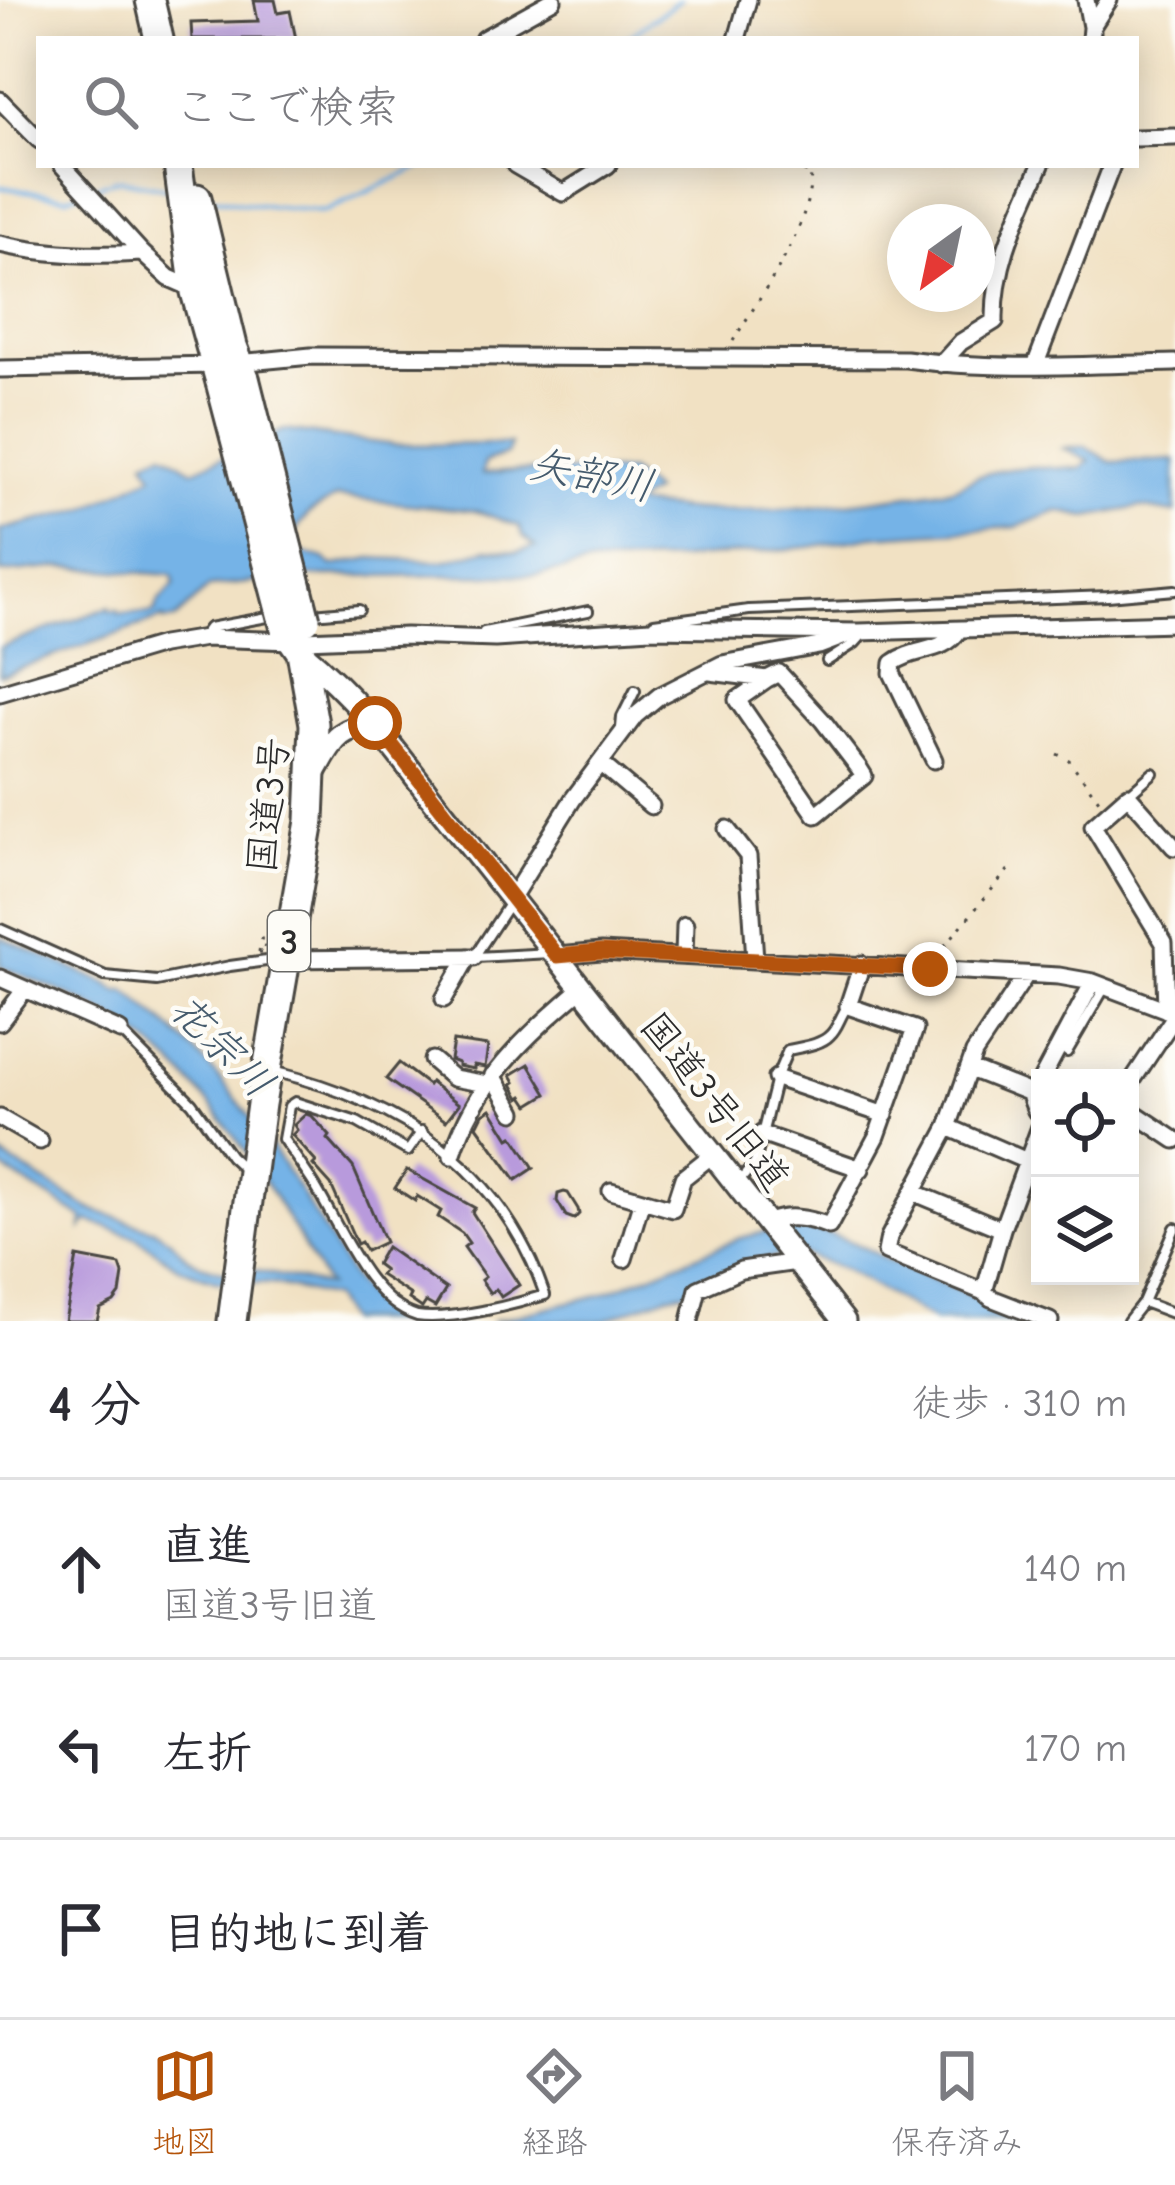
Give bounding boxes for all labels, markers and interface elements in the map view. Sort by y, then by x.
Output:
search box [36,36,1139,168]
icon: search [78,69,144,135]
text: ここで検索 [174,81,399,133]
north arrow [887,204,995,312]
water label: 矢部川 [525,439,658,512]
route start [348,696,402,750]
street label: 国道3号 [239,735,298,876]
road number: 3 [268,911,310,971]
route end [903,942,957,996]
water label: 花宗川 [160,984,284,1108]
street label: 国道3号旧道 [631,1003,799,1200]
map controls [1031,1069,1139,1285]
button: locate [1031,1069,1139,1177]
button: layers [1031,1177,1139,1285]
text: 4 分 [48,1375,141,1434]
text: 徒歩 · 310 m [912,1381,1127,1426]
text: 直進 [162,1519,252,1571]
icon: ahead [48,1536,114,1602]
text: 140 m [1024,1546,1127,1591]
text: 国道3号旧道 [162,1583,377,1628]
icon: left [48,1716,114,1782]
text: 170 m [1024,1726,1127,1771]
text: 左折 [162,1727,252,1779]
icon: arrive [48,1896,114,1962]
text: 目的地に到着 [162,1907,432,1959]
tab: 地図 [152,2043,218,2163]
tab: 経路 [521,2043,587,2163]
tab: 保存済み [891,2043,1023,2163]

